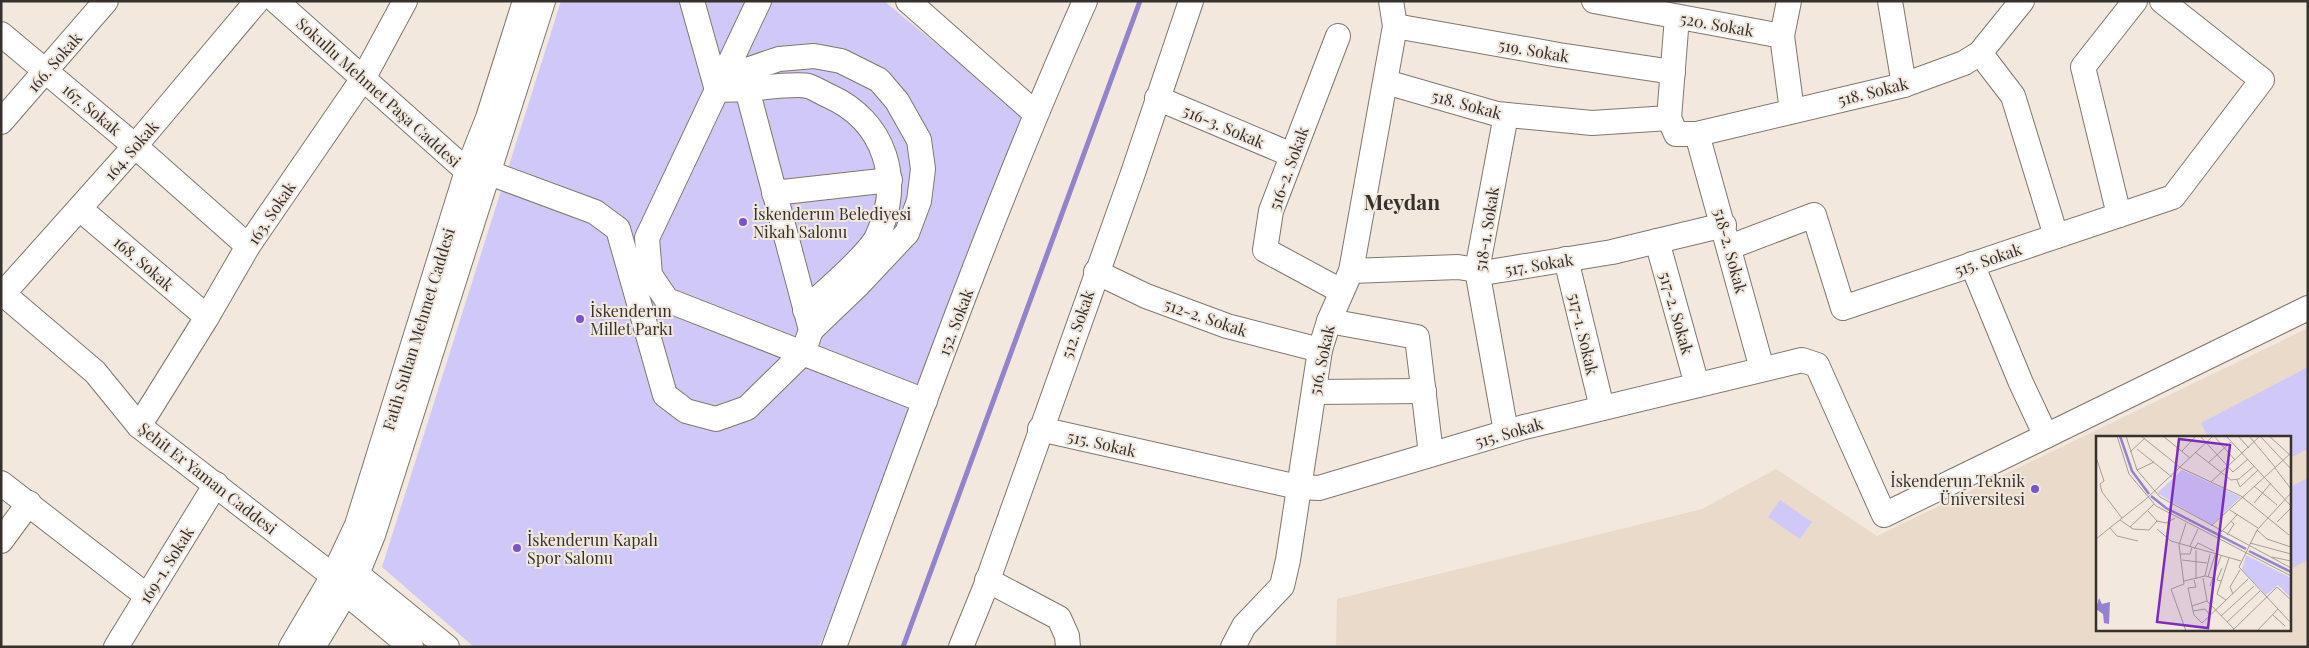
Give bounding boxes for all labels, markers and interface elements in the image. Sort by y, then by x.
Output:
street label: 520. Sokak [1678,7,1756,41]
street label: Sokullu Mehmet Paşa Caddesi [292,13,466,172]
street label: 166. Sokak [22,27,86,96]
street label: 519. Sokak [1497,33,1571,67]
street label: 518. Sokak [1836,72,1910,110]
street label: 167. Sokak [58,78,126,140]
street label: 518. Sokak [1430,85,1504,123]
street label: 516-3. Sokak [1180,99,1268,153]
street label: 164. Sokak [99,116,163,184]
street label: 516-2. Sokak [1263,123,1313,213]
street label: 163. Sokak [242,177,300,249]
street label: 518-1. Sokak [1469,185,1503,273]
district label: Meydan [1364,187,1440,215]
place label: İskenderun Belediyesi Nikah Salonu [753,203,912,242]
street label: 518-2. Sokak [1710,206,1752,296]
marker: İskenderun Belediyesi Nikah Salonu [737,216,749,228]
street label: Fatih Sultan Mehmet Caddesi [377,225,459,433]
street label: 168. Sokak [109,231,179,295]
street label: 515. Sokak [1952,238,2025,280]
street label: 517. Sokak [1503,248,1575,280]
street label: 517-2. Sokak [1655,269,1699,357]
street label: 152. Sokak [933,285,978,359]
street label: 512. Sokak [1056,287,1099,361]
street label: 517-1. Sokak [1564,291,1604,377]
street label: 512-2. Sokak [1162,293,1251,341]
place label: İskenderun Millet Parkı [590,300,673,339]
marker: İskenderun Millet Parkı [574,313,586,325]
street label: 516. Sokak [1303,323,1339,397]
street label: 515. Sokak [1473,412,1546,452]
street label: Şehit Er Yaman Caddesi [135,417,282,539]
street label: 515. Sokak [1066,425,1139,461]
inset map [2096,436,2292,630]
place label: İskenderun Teknik Üniversitesi [1890,470,2025,509]
marker: İskenderun Teknik Üniversitesi [2029,483,2041,495]
street label: 169-1. Sokak [134,522,198,607]
place label: İskenderun Kapalı Spor Salonu [527,529,658,568]
marker: İskenderun Kapalı Spor Salonu [511,542,523,554]

